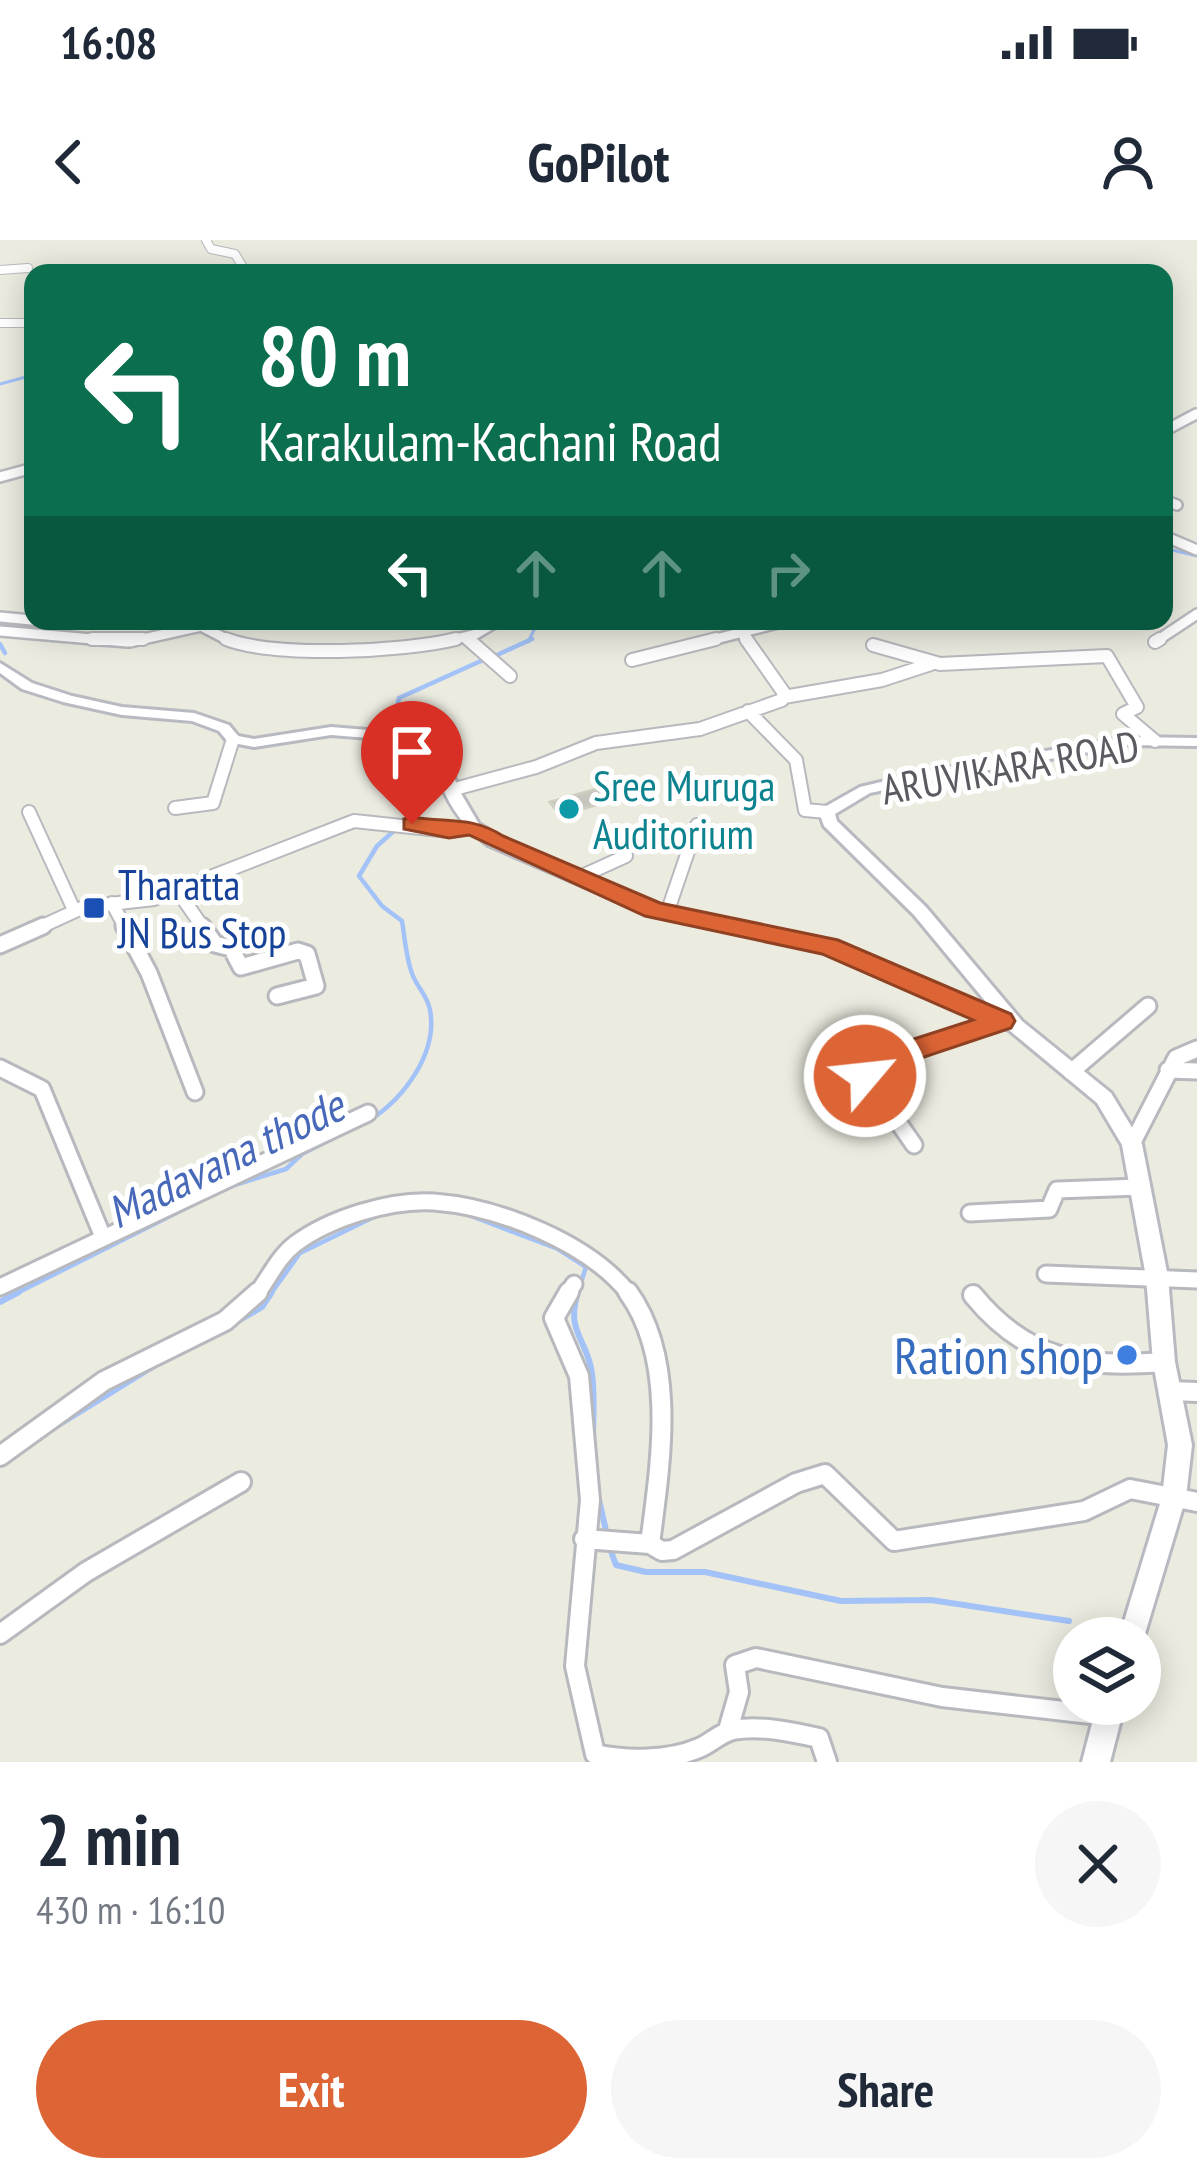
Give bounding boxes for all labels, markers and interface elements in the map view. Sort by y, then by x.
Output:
text: 16:08 [60,13,157,71]
text: GoPilot [528,127,669,197]
icon: back [36,129,102,195]
icon: person [1095,129,1161,195]
text: 80 m [258,300,411,409]
icon: left [60,312,216,468]
text: Karakulam-Kachani Road [258,406,722,476]
icon: left [377,540,443,606]
icon: ahead [503,540,569,606]
icon: ahead [629,540,695,606]
icon: right [755,540,821,606]
pin [361,701,463,824]
street label: ARUVIKARA ROAD [877,717,1143,817]
icon: arrive [379,719,445,785]
place label: Sree Muruga Auditorium [593,758,775,861]
marker: Sree Muruga Auditorium [556,796,582,822]
place label: Tharatta JN Bus Stop [116,857,286,960]
marker: Tharatta JN Bus Stop [81,895,107,921]
position arrow [802,1013,928,1139]
water label: Madavana thode [97,1075,355,1240]
place label: Ration shop [894,1322,1103,1388]
marker: Ration shop [1114,1342,1140,1368]
map controls [1053,1617,1161,1725]
button: layers [1053,1617,1161,1725]
text: 2 min [36,1792,181,1885]
button: close [1035,1801,1161,1927]
text: 430 m · 16:10 [36,1884,225,1935]
button: Exit [36,2020,587,2158]
button: Share [611,2020,1161,2158]

